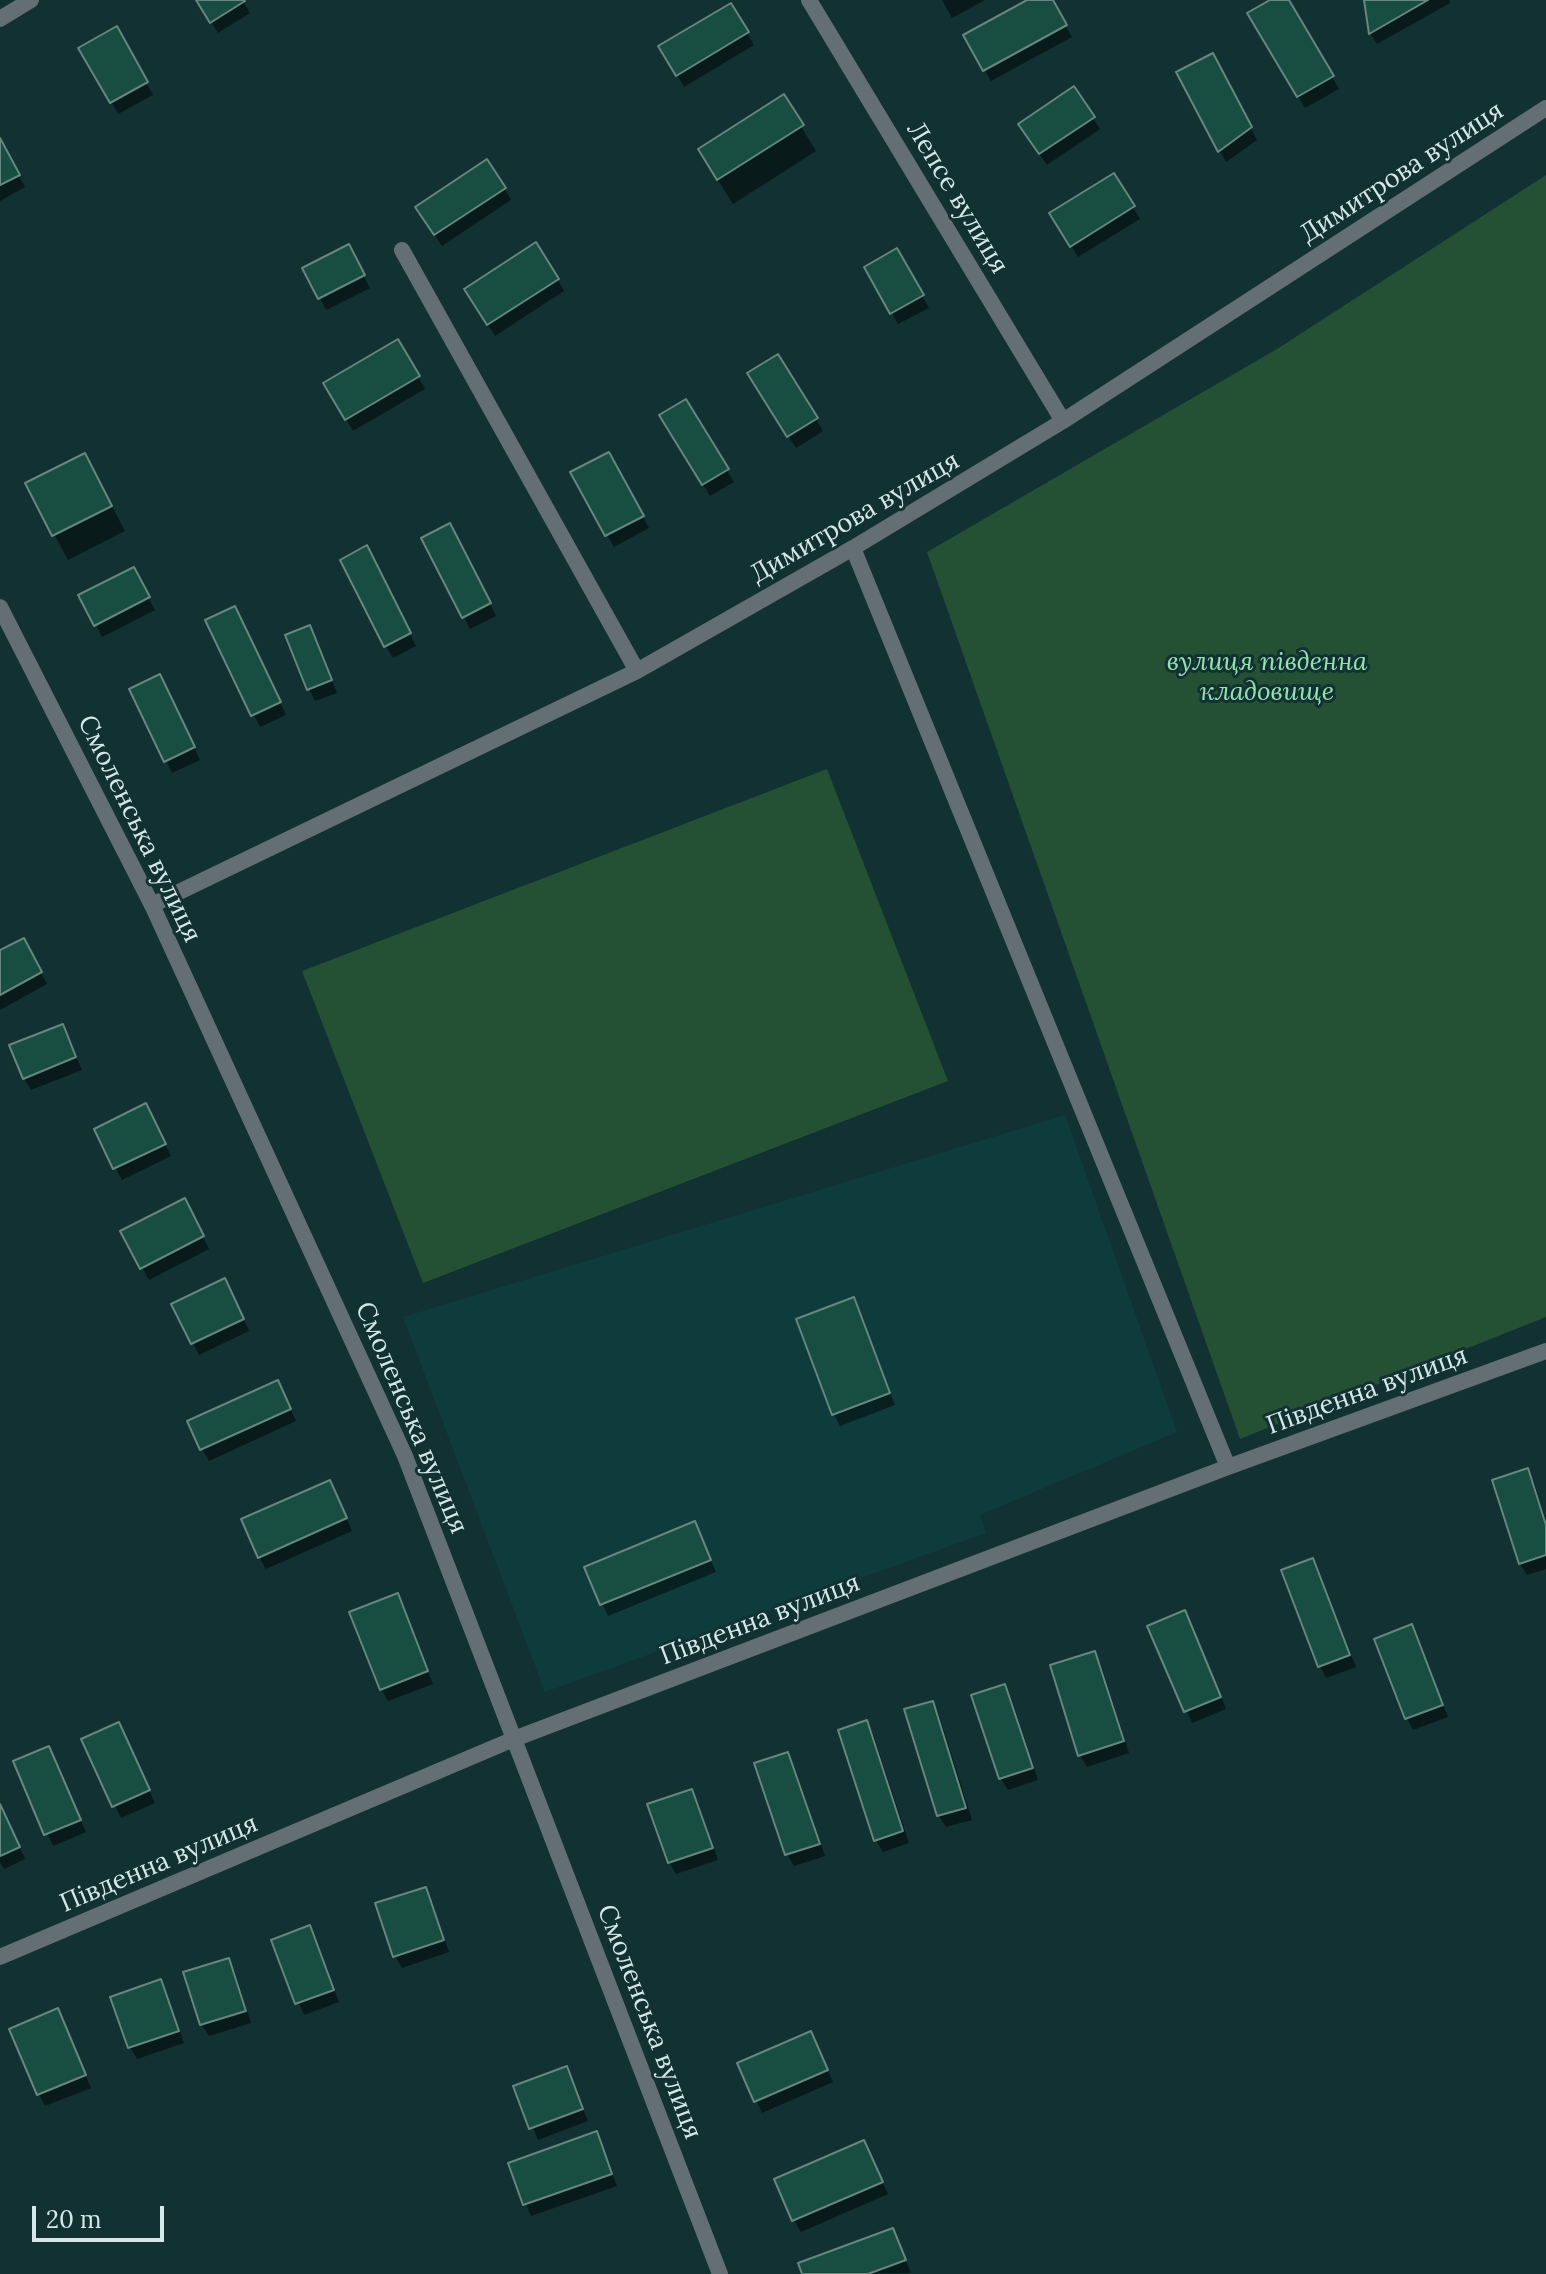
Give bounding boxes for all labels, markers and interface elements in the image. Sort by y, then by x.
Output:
street label: Димитрова вулиця [1294,96,1510,250]
street label: Лепсе вулиця [899,117,1015,279]
street label: Димитрова вулиця [745,445,965,591]
park label: вулиця південна кладовище [1167,647,1367,708]
street label: Смоленська вулиця [71,710,207,948]
street label: Смоленська вулиця [348,1298,474,1538]
street label: Південна вулиця [1262,1340,1472,1442]
street label: Південна вулиця [656,1568,864,1672]
street label: Південна вулиця [56,1808,262,1920]
street label: Смоленська вулиця [590,1900,708,2144]
scale bar [36,2190,168,2240]
text: 20 m [46,2204,102,2235]

